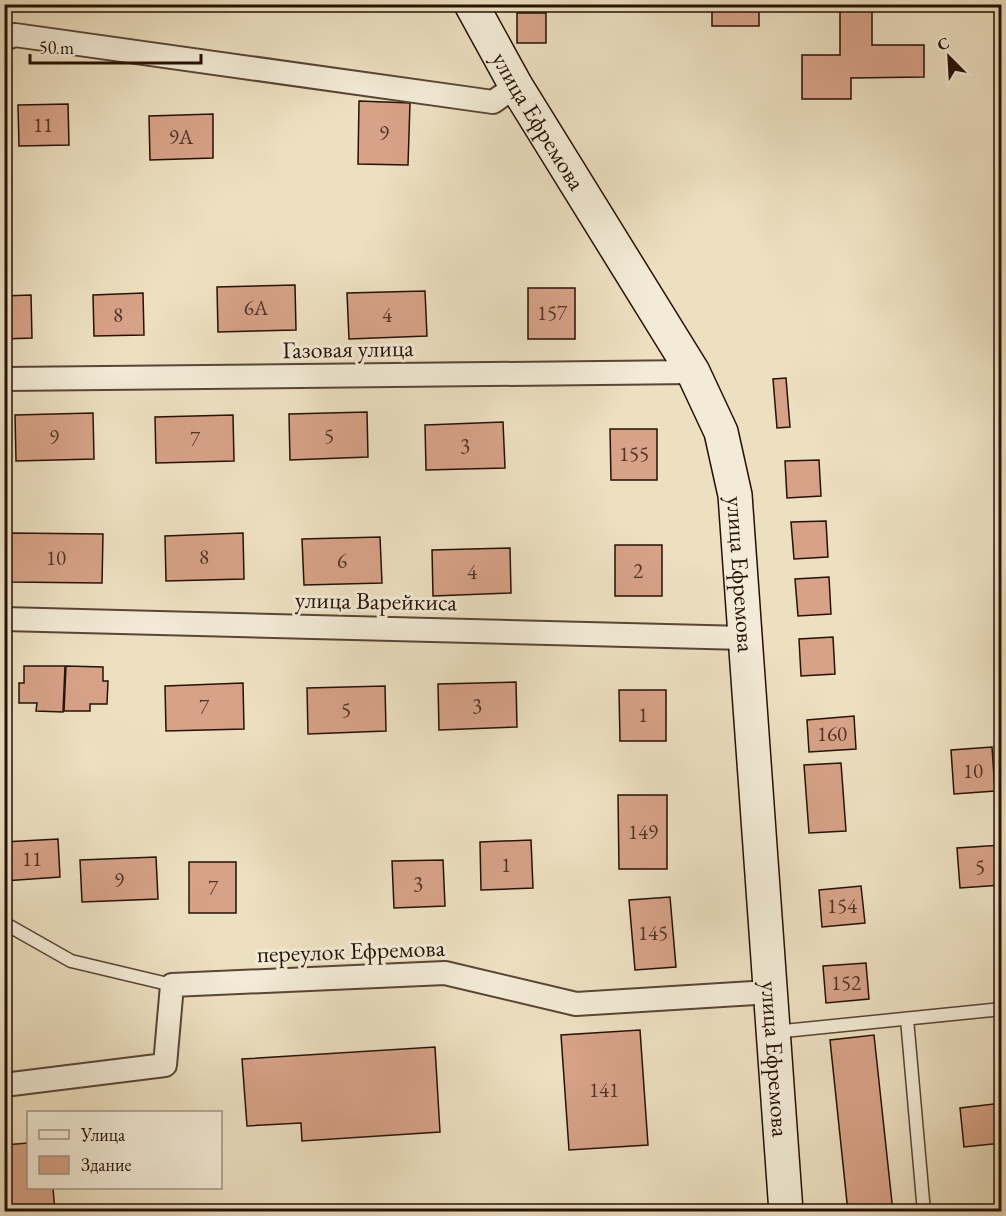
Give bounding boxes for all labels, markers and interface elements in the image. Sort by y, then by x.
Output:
scale bar [30,27,201,65]
north arrow [919,27,979,87]
text: С [934,32,953,56]
text: 50 m [39,36,74,59]
street label: улица Ефремова [485,46,593,196]
house number: 11 [33,111,53,138]
house number: 9 [379,119,389,146]
house number: 9А [169,123,194,150]
house number: 6А [244,294,269,321]
house number: 157 [537,299,568,326]
house number: 8 [113,301,123,328]
house number: 4 [382,301,393,328]
street label: Газовая улица [282,332,414,365]
house number: 5 [324,422,334,449]
house number: 9 [49,423,59,450]
house number: 7 [190,425,201,452]
house number: 3 [460,432,470,459]
house number: 155 [619,440,649,467]
street label: улица Ефремова [720,495,762,654]
house number: 8 [199,543,209,570]
house number: 10 [46,544,66,571]
house number: 6 [337,547,347,574]
house number: 2 [633,557,643,584]
house number: 4 [467,558,478,585]
street label: улица Варейкиса [295,584,458,617]
house number: 3 [472,692,482,719]
house number: 7 [199,693,210,720]
house number: 5 [341,696,351,723]
house number: 1 [638,701,648,728]
house number: 160 [817,720,847,747]
house number: 10 [963,757,983,784]
house number: 149 [628,818,658,845]
house number: 11 [22,845,42,872]
house number: 1 [501,851,511,878]
house number: 5 [975,853,985,880]
house number: 9 [114,866,124,893]
house number: 3 [413,870,423,897]
house number: 7 [208,874,219,901]
house number: 154 [827,892,858,919]
house number: 145 [638,919,668,946]
street label: переулок Ефремова [256,932,446,969]
house number: 152 [831,969,861,996]
street label: улица Ефремова [755,980,797,1138]
house number: 141 [589,1076,619,1103]
legend [27,1111,222,1189]
text: Улица [80,1123,126,1146]
text: Здание [81,1153,131,1176]

